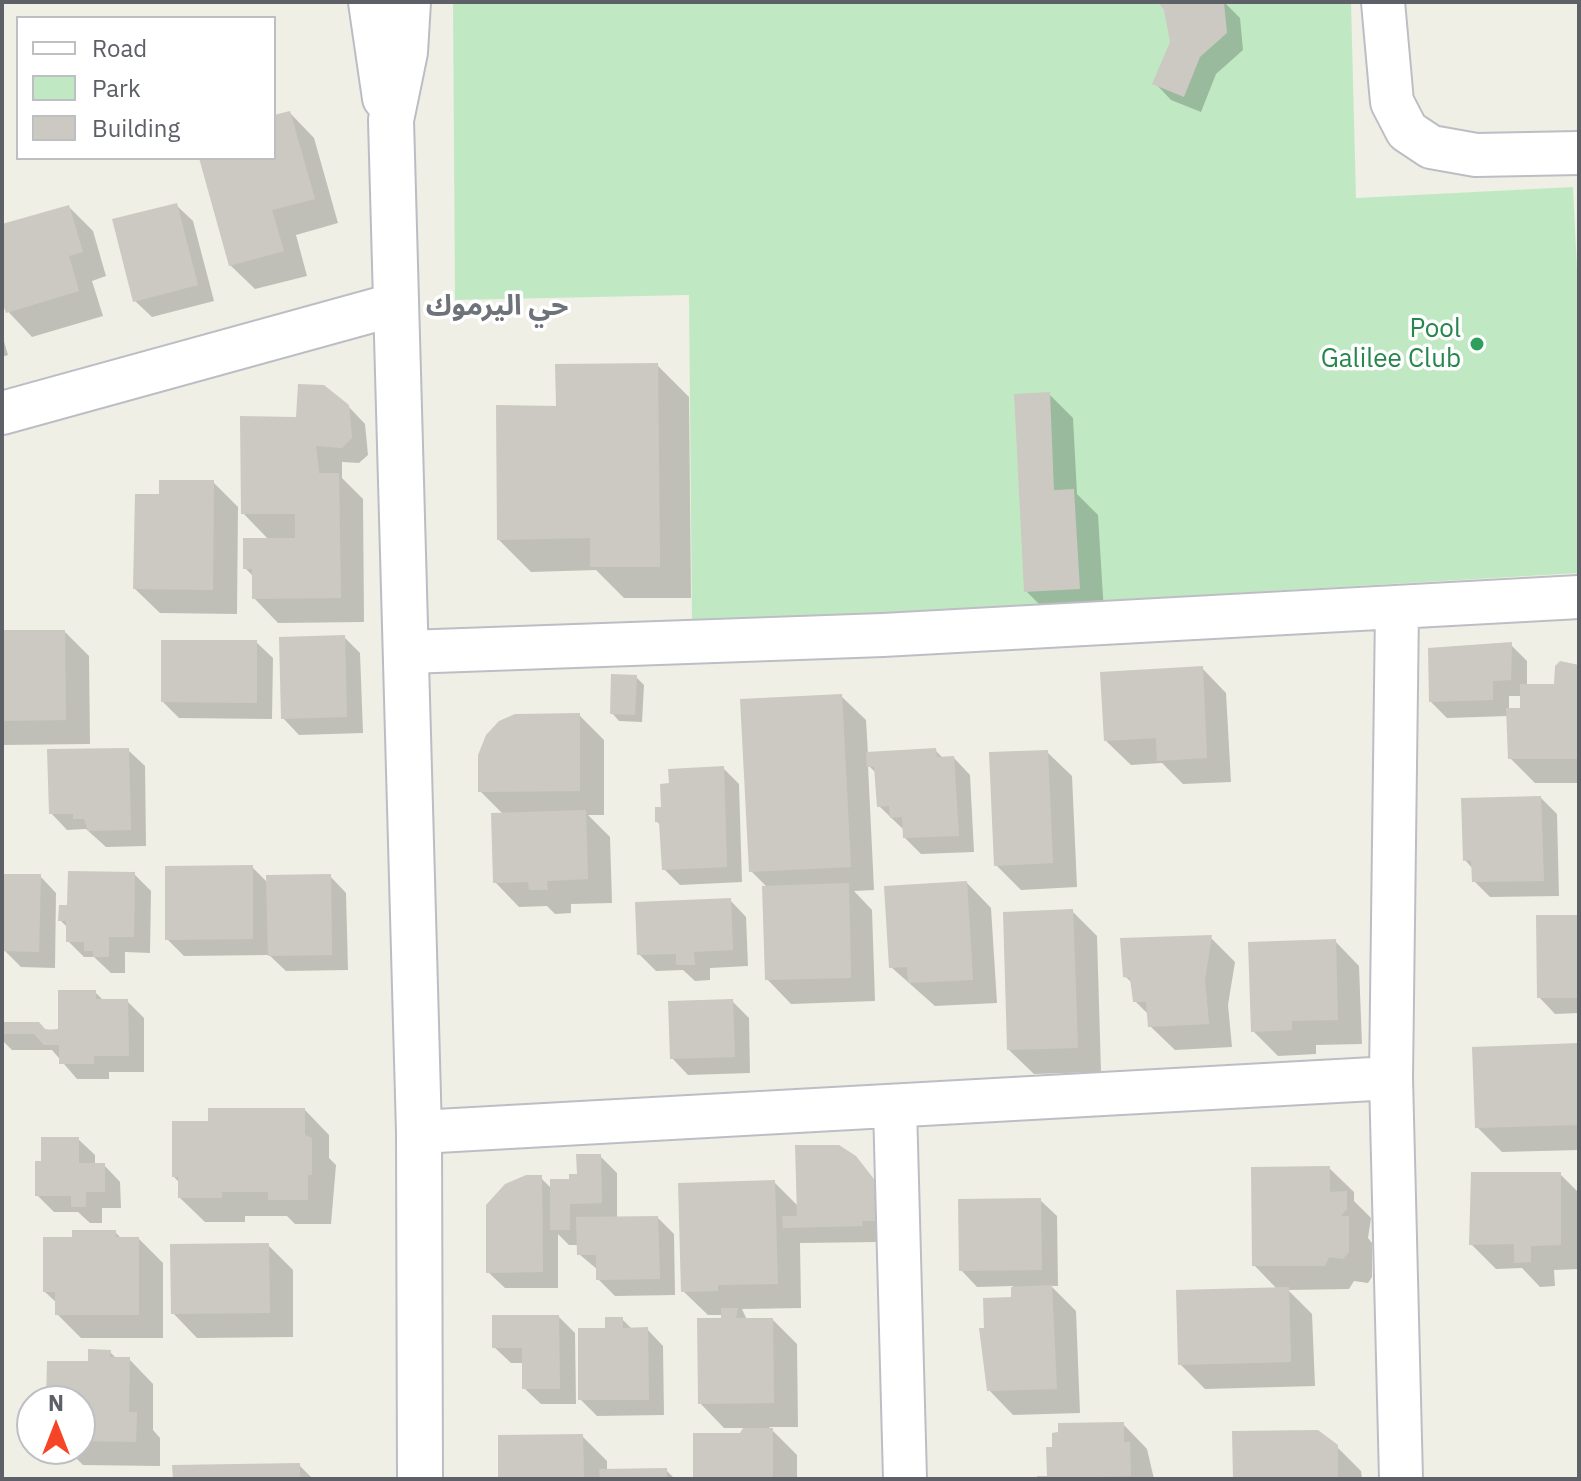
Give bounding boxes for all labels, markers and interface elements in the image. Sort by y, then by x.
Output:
legend [16,16,276,160]
text: Road [92,32,147,64]
text: Park [92,72,141,104]
text: Building [92,112,180,144]
district label: حي اليرموك [426,290,568,324]
place label: Pool Galilee Club [1321,313,1461,374]
marker: Pool Galilee Club [1468,335,1486,353]
north arrow [16,1385,96,1465]
text: N [48,1388,64,1417]

